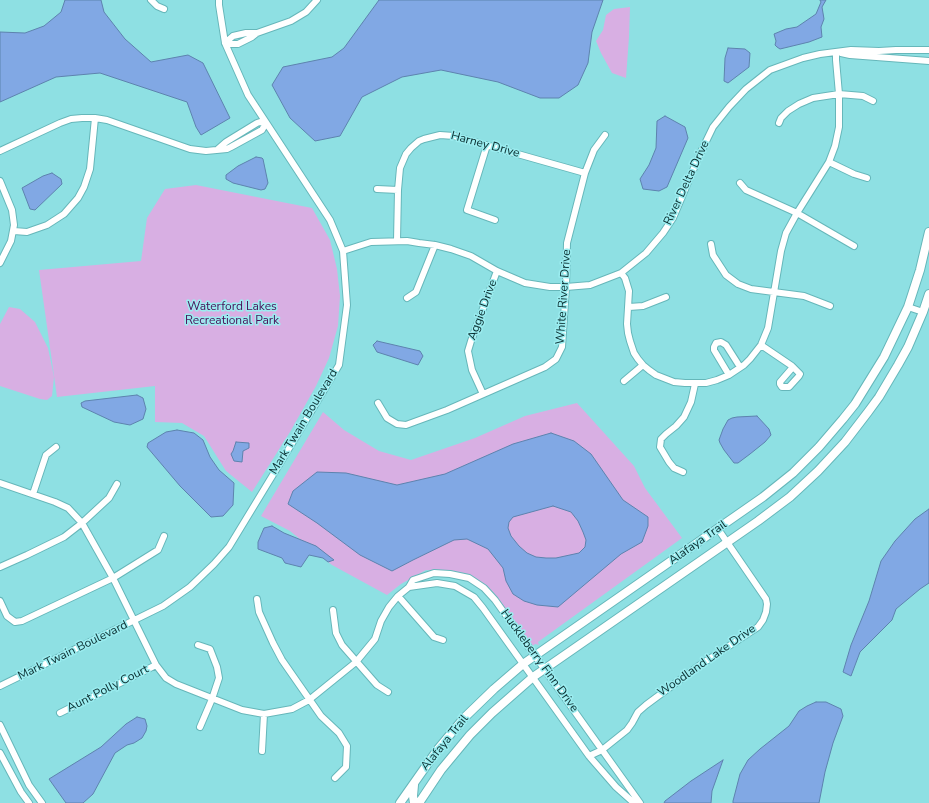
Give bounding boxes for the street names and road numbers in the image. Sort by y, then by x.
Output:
street label: Harney Drive [449,129,521,161]
street label: River Delta Drive [661,138,713,228]
street label: White River Drive [553,249,575,345]
street label: Aggie Drive [465,278,501,342]
street label: Mark Twain Boulevard [267,367,341,477]
street label: Alafaya Trail [666,518,730,568]
street label: Huckleberry Finn Drive [497,607,581,715]
street label: Mark Twain Boulevard [16,618,130,684]
street label: Woodland Lake Drive [655,622,759,700]
street label: Aunt Polly Court [65,662,151,716]
street label: Alafaya Trail [418,712,472,774]

